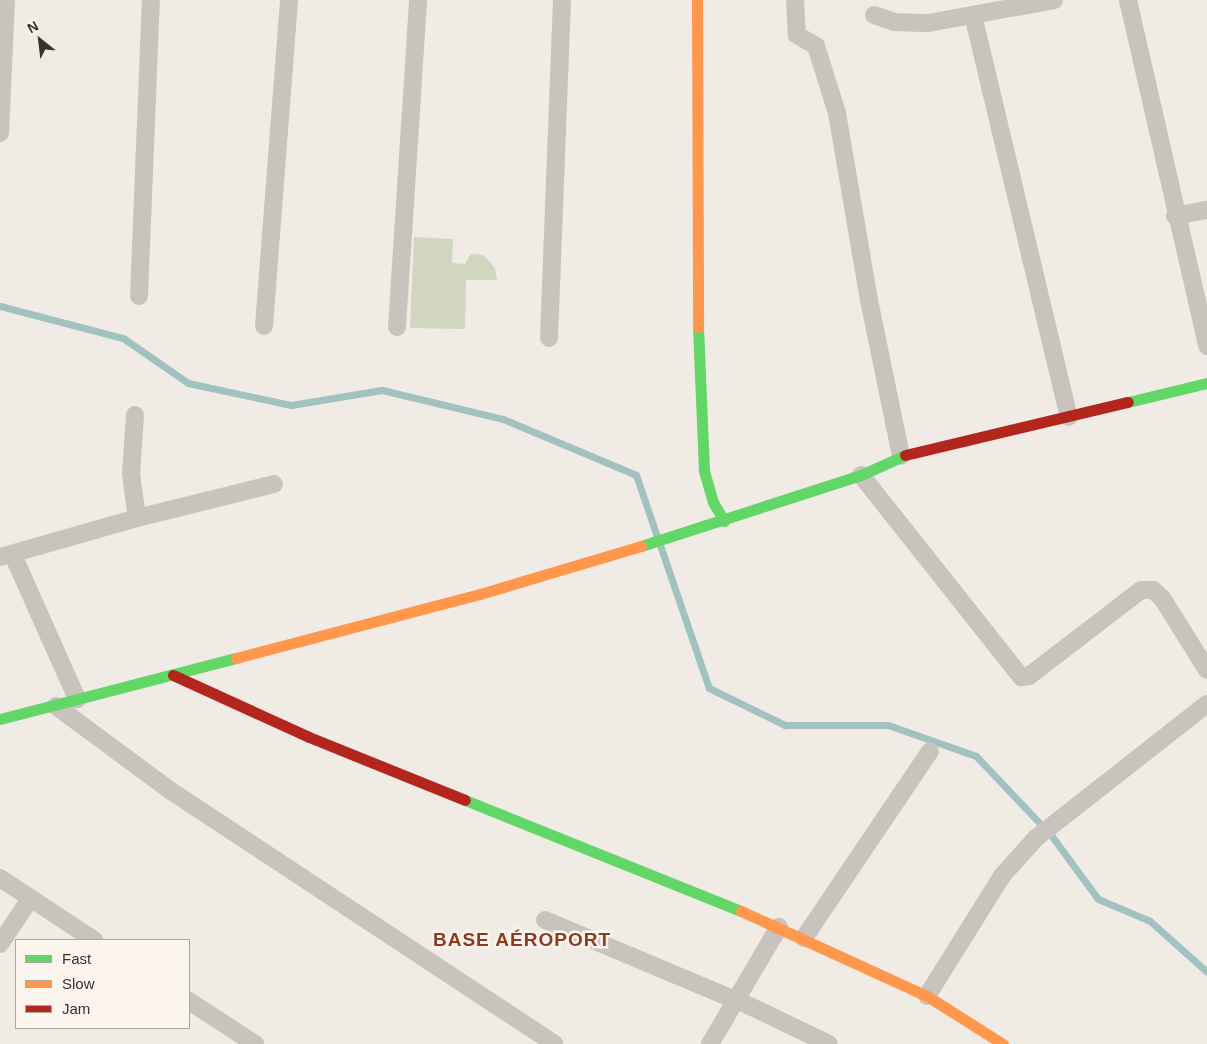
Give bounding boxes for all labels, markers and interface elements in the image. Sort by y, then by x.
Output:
north arrow [15,15,65,65]
text: N [24,17,41,36]
district label: BASE AÉROPORT [431,929,613,951]
legend [15,939,190,1029]
text: Fast [62,950,91,967]
text: Slow [62,975,95,992]
text: Jam [62,1000,90,1017]

